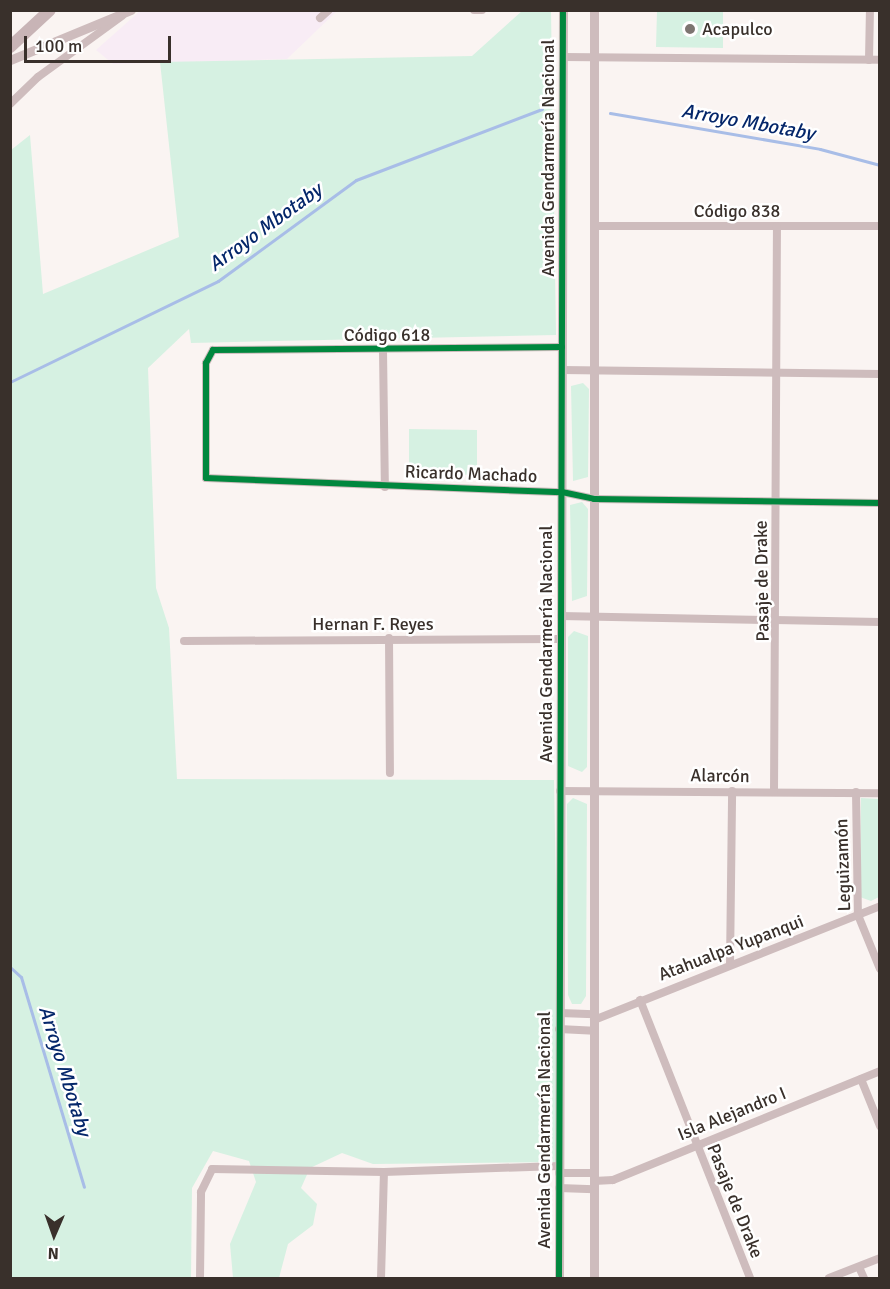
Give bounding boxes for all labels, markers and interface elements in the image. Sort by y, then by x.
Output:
place label: Acapulco [702,18,773,40]
marker: Acapulco [683,22,697,36]
scale bar [27,24,174,62]
text: 100 m [35,35,82,57]
street label: Avenida Gendarmería Nacional [537,39,559,277]
water label: Arroyo Mbotaby [680,99,816,145]
water label: Arroyo Mbotaby [204,178,326,276]
street label: Código 838 [694,200,780,222]
street label: Código 618 [344,324,430,346]
street label: Ricardo Machado [404,461,538,487]
street label: Pasaje de Drake [750,520,774,642]
street label: Avenida Gendarmería Nacional [535,525,557,763]
street label: Hernan F. Reyes [312,613,434,635]
street label: Alarcón [690,765,750,787]
street label: Leguizamón [831,818,855,912]
street label: Atahualpa Yupanqui [655,910,807,986]
water label: Arroyo Mbotaby [34,1003,96,1139]
street label: Avenida Gendarmería Nacional [533,1011,555,1249]
street label: Isla Alejandro I [675,1082,789,1146]
street label: Pasaje de Drake [702,1141,768,1261]
north arrow [24,1205,84,1265]
text: N [47,1243,59,1263]

